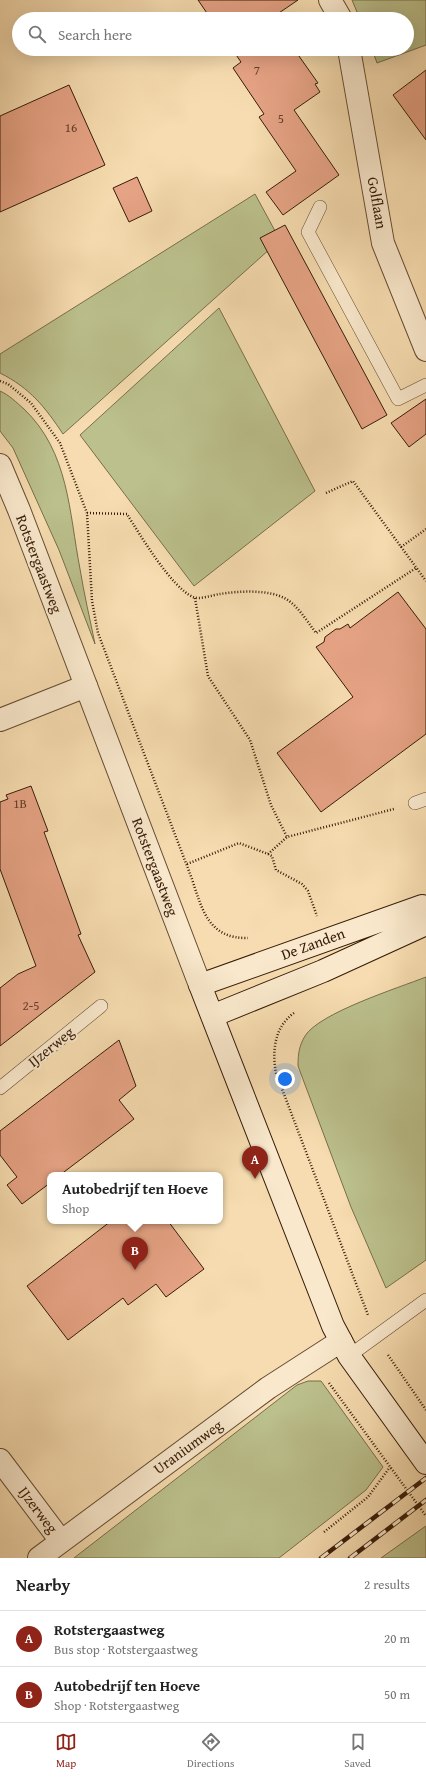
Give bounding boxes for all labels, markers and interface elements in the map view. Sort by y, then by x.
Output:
search box [12,12,414,56]
icon: search [26,23,48,45]
text: Search here [58,24,132,45]
house number: 7 [254,61,260,80]
house number: 5 [278,109,284,128]
house number: 16 [65,118,77,137]
street label: Golflaan [363,175,392,231]
street label: Rotstergaastweg [11,512,68,617]
house number: 1B [13,794,27,813]
street label: Rotstergaastweg [127,815,184,920]
street label: De Zanden [278,922,348,965]
house number: 2-5 [23,996,39,1015]
street label: IJzerweg [23,1021,79,1072]
your location [275,1069,295,1089]
pin: A [242,1146,268,1179]
popup [47,1172,223,1224]
text: Autobedrijf ten Hoeve [62,1178,208,1199]
text: Shop [62,1199,89,1218]
pin: B [122,1237,148,1270]
street label: Uraniumweg [149,1414,227,1479]
street label: IJzerweg [14,1482,63,1538]
text: Nearby [16,1572,70,1597]
text: 2 results [364,1575,410,1594]
text: Rotstergaastweg [54,1619,165,1640]
text: A [25,1629,33,1648]
text: 20 m [384,1629,410,1648]
text: Bus stop · Rotstergaastweg [54,1640,198,1659]
text: Autobedrijf ten Hoeve [54,1675,200,1696]
text: B [25,1685,33,1704]
text: 50 m [384,1685,410,1704]
text: Shop · Rotstergaastweg [54,1696,179,1715]
tab: Map [55,1731,77,1771]
tab: Directions [187,1731,234,1771]
tab: Saved [344,1731,371,1771]

